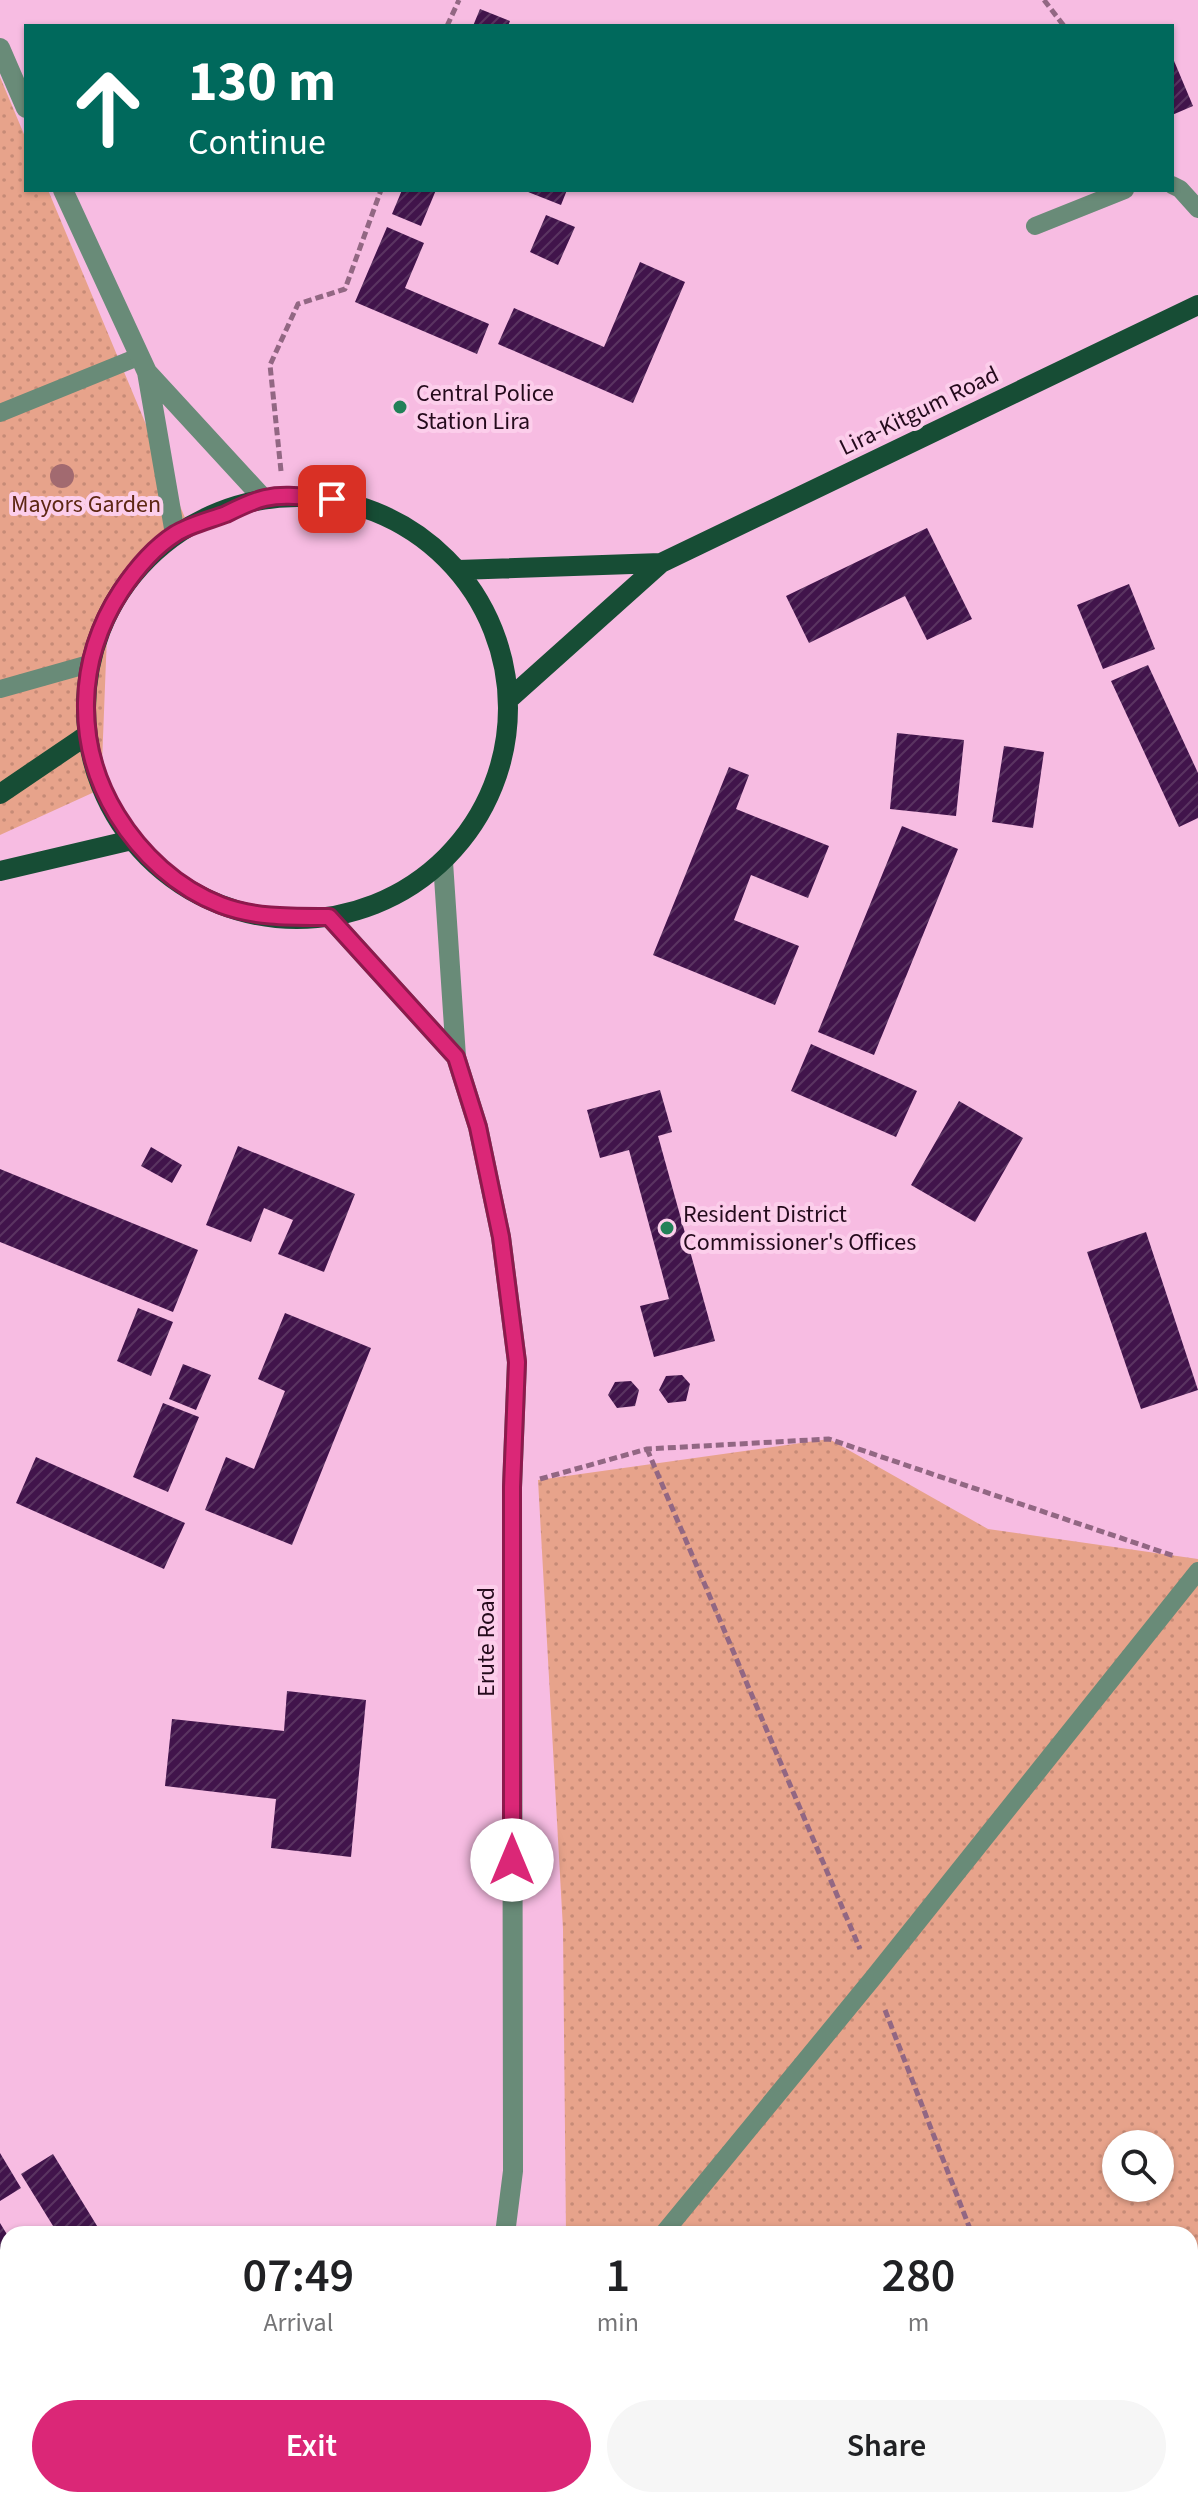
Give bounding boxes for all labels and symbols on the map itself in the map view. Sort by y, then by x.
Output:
street label: Lira-Kitgum Road [833,357,1005,465]
place label: Central Police Station Lira [416,376,554,439]
marker: Central Police Station Lira [391,398,409,416]
pin [298,465,366,533]
park label: Mayors Garden [11,487,161,522]
place label: Resident District Commissioner's Offices [683,1197,916,1260]
marker: Resident District Commissioner's Offices [658,1219,676,1237]
street label: Erute Road [469,1587,504,1697]
position arrow [470,1818,554,1902]

